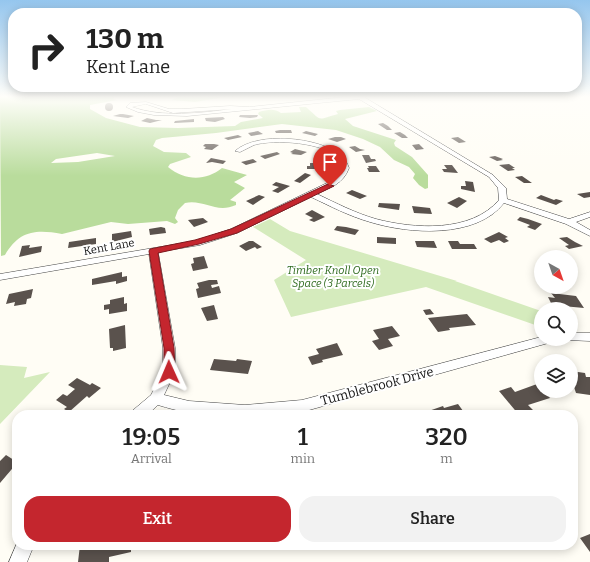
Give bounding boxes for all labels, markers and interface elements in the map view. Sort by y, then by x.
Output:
text: 130 m [86,22,164,55]
icon: right [20,24,72,76]
text: Kent Lane [86,56,170,78]
pin [313,145,347,186]
icon: arrive [319,151,341,173]
street label: Kent Lane [83,236,135,258]
north arrow [534,250,578,294]
map controls [534,250,578,398]
park label: Timber Knoll Open Space (3 Parcels) [287,264,380,290]
button: search [534,302,578,346]
position arrow [148,351,190,393]
button: layers [534,354,578,398]
street label: Tumblebrook Drive [319,364,435,408]
text: 19:05 [122,423,180,451]
text: 1 [298,423,308,451]
text: 320 [425,423,468,451]
text: Arrival [131,451,172,466]
text: min [291,451,315,466]
text: m [440,451,453,466]
button: Exit [24,496,291,542]
button: Share [299,496,566,542]

